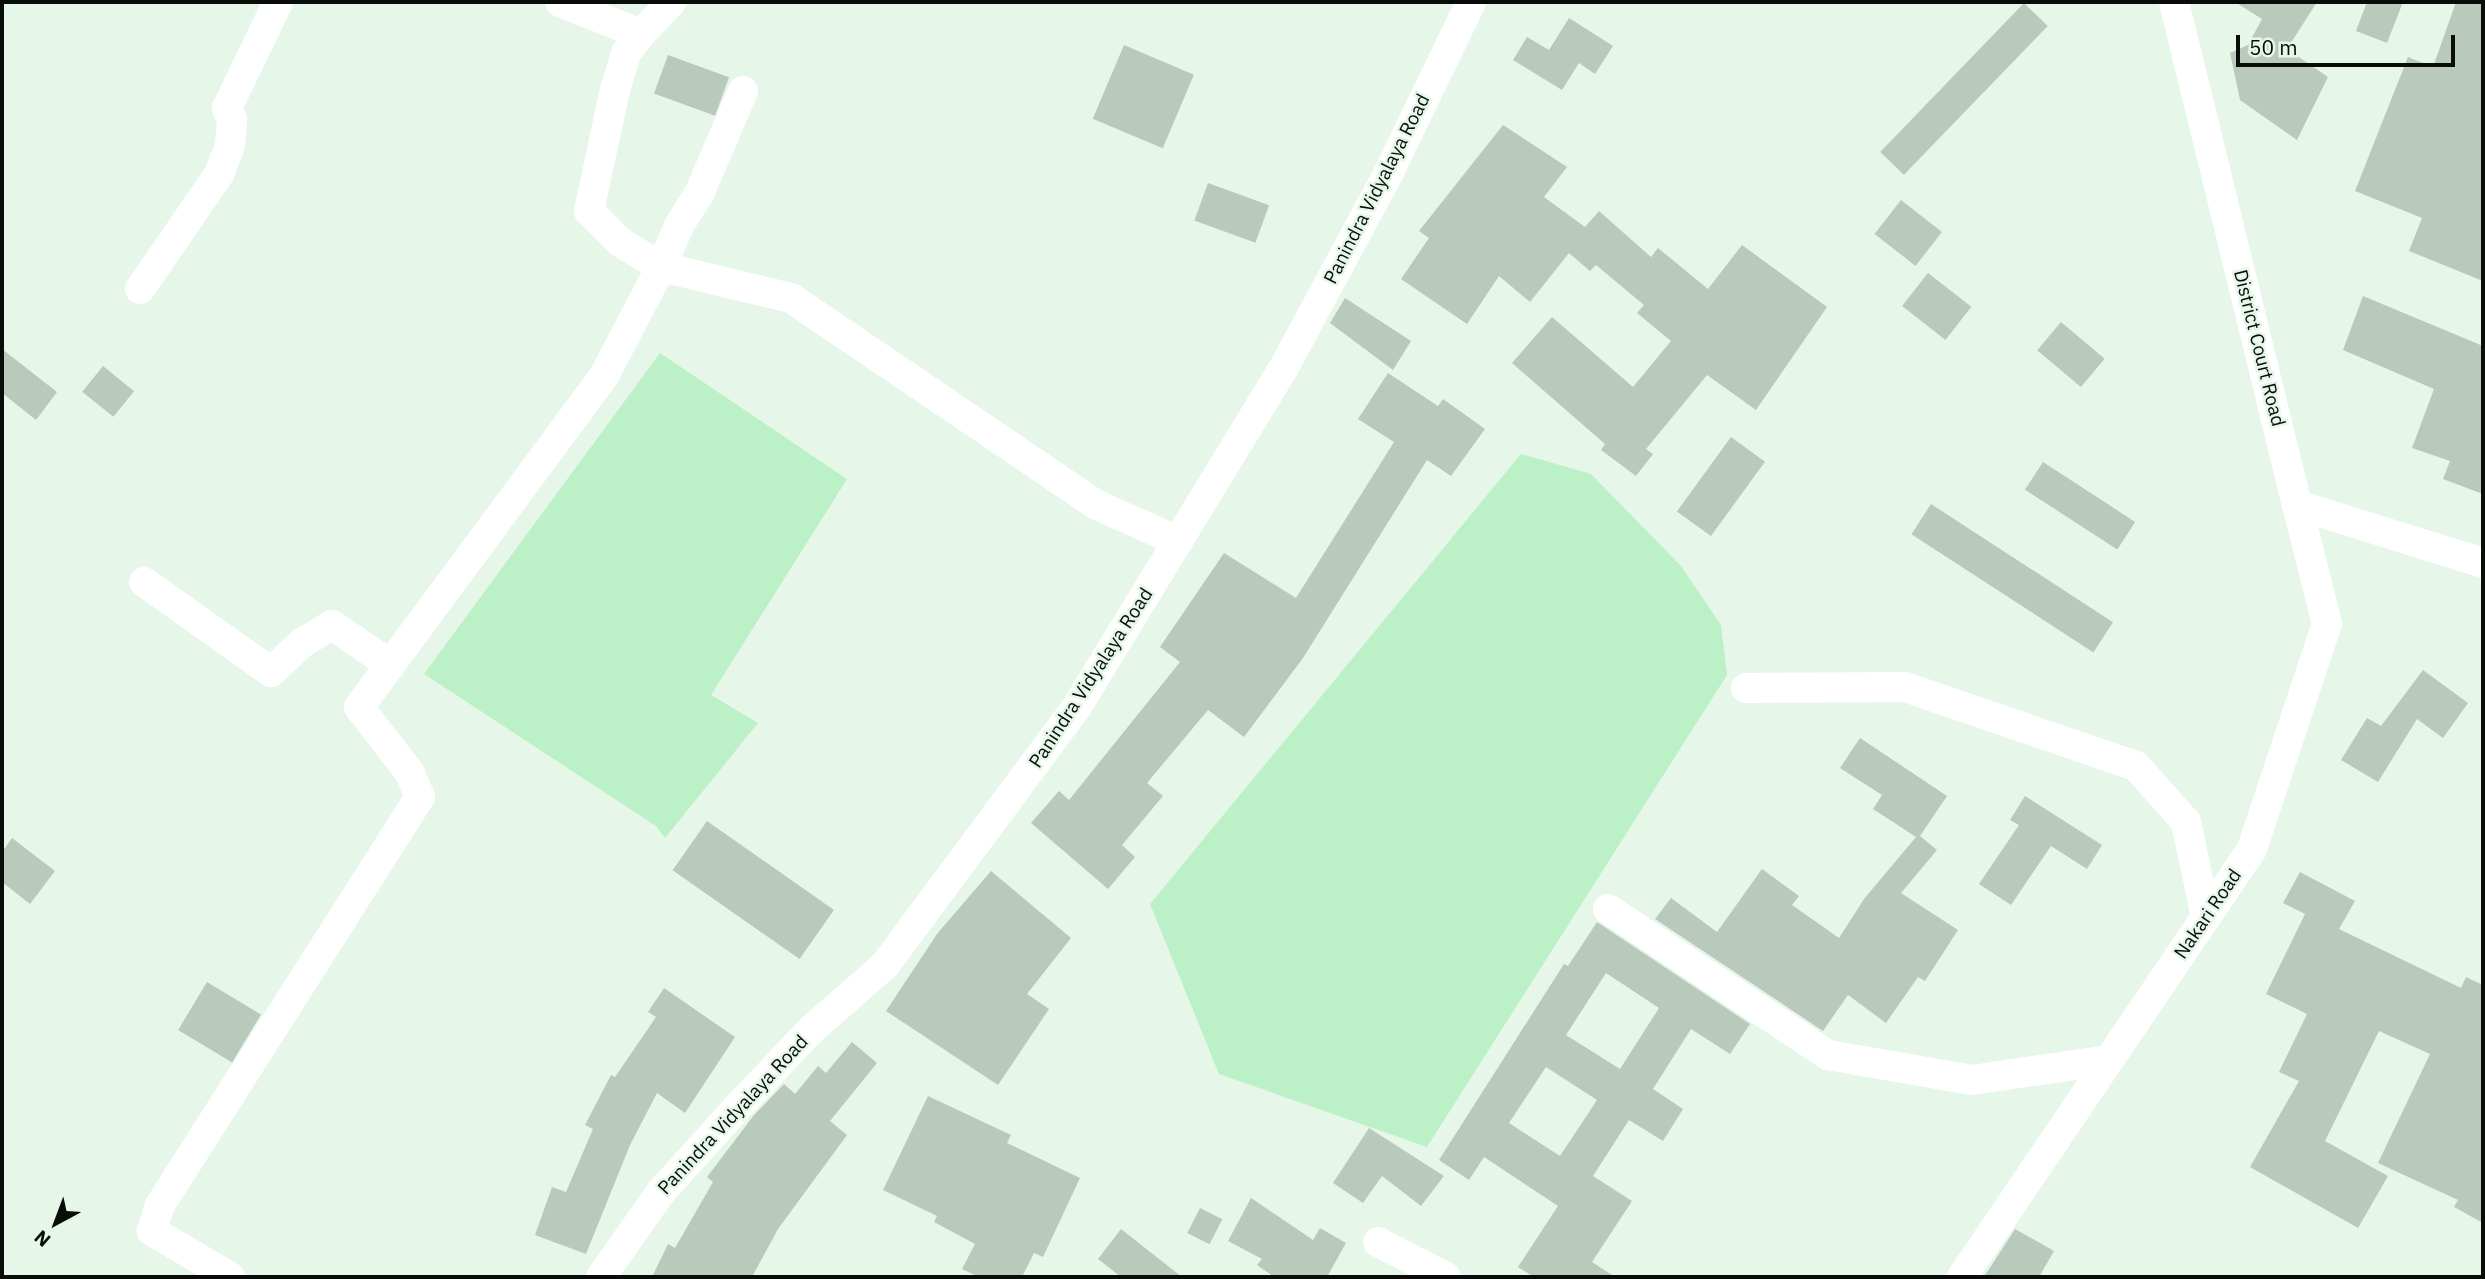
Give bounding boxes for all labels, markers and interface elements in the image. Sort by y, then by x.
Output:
scale bar [2240,21,2459,65]
text: 50 m [2249,33,2298,61]
street label: Panindra Vidyalaya Road [1319,90,1435,288]
street label: District Court Road [2228,267,2290,429]
street label: Panindra Vidyalaya Road [1024,584,1158,772]
street label: Nakari Road [2170,865,2246,963]
street label: Panindra Vidyalaya Road [653,1031,813,1199]
north arrow [21,1188,91,1258]
text: N [29,1225,55,1252]

